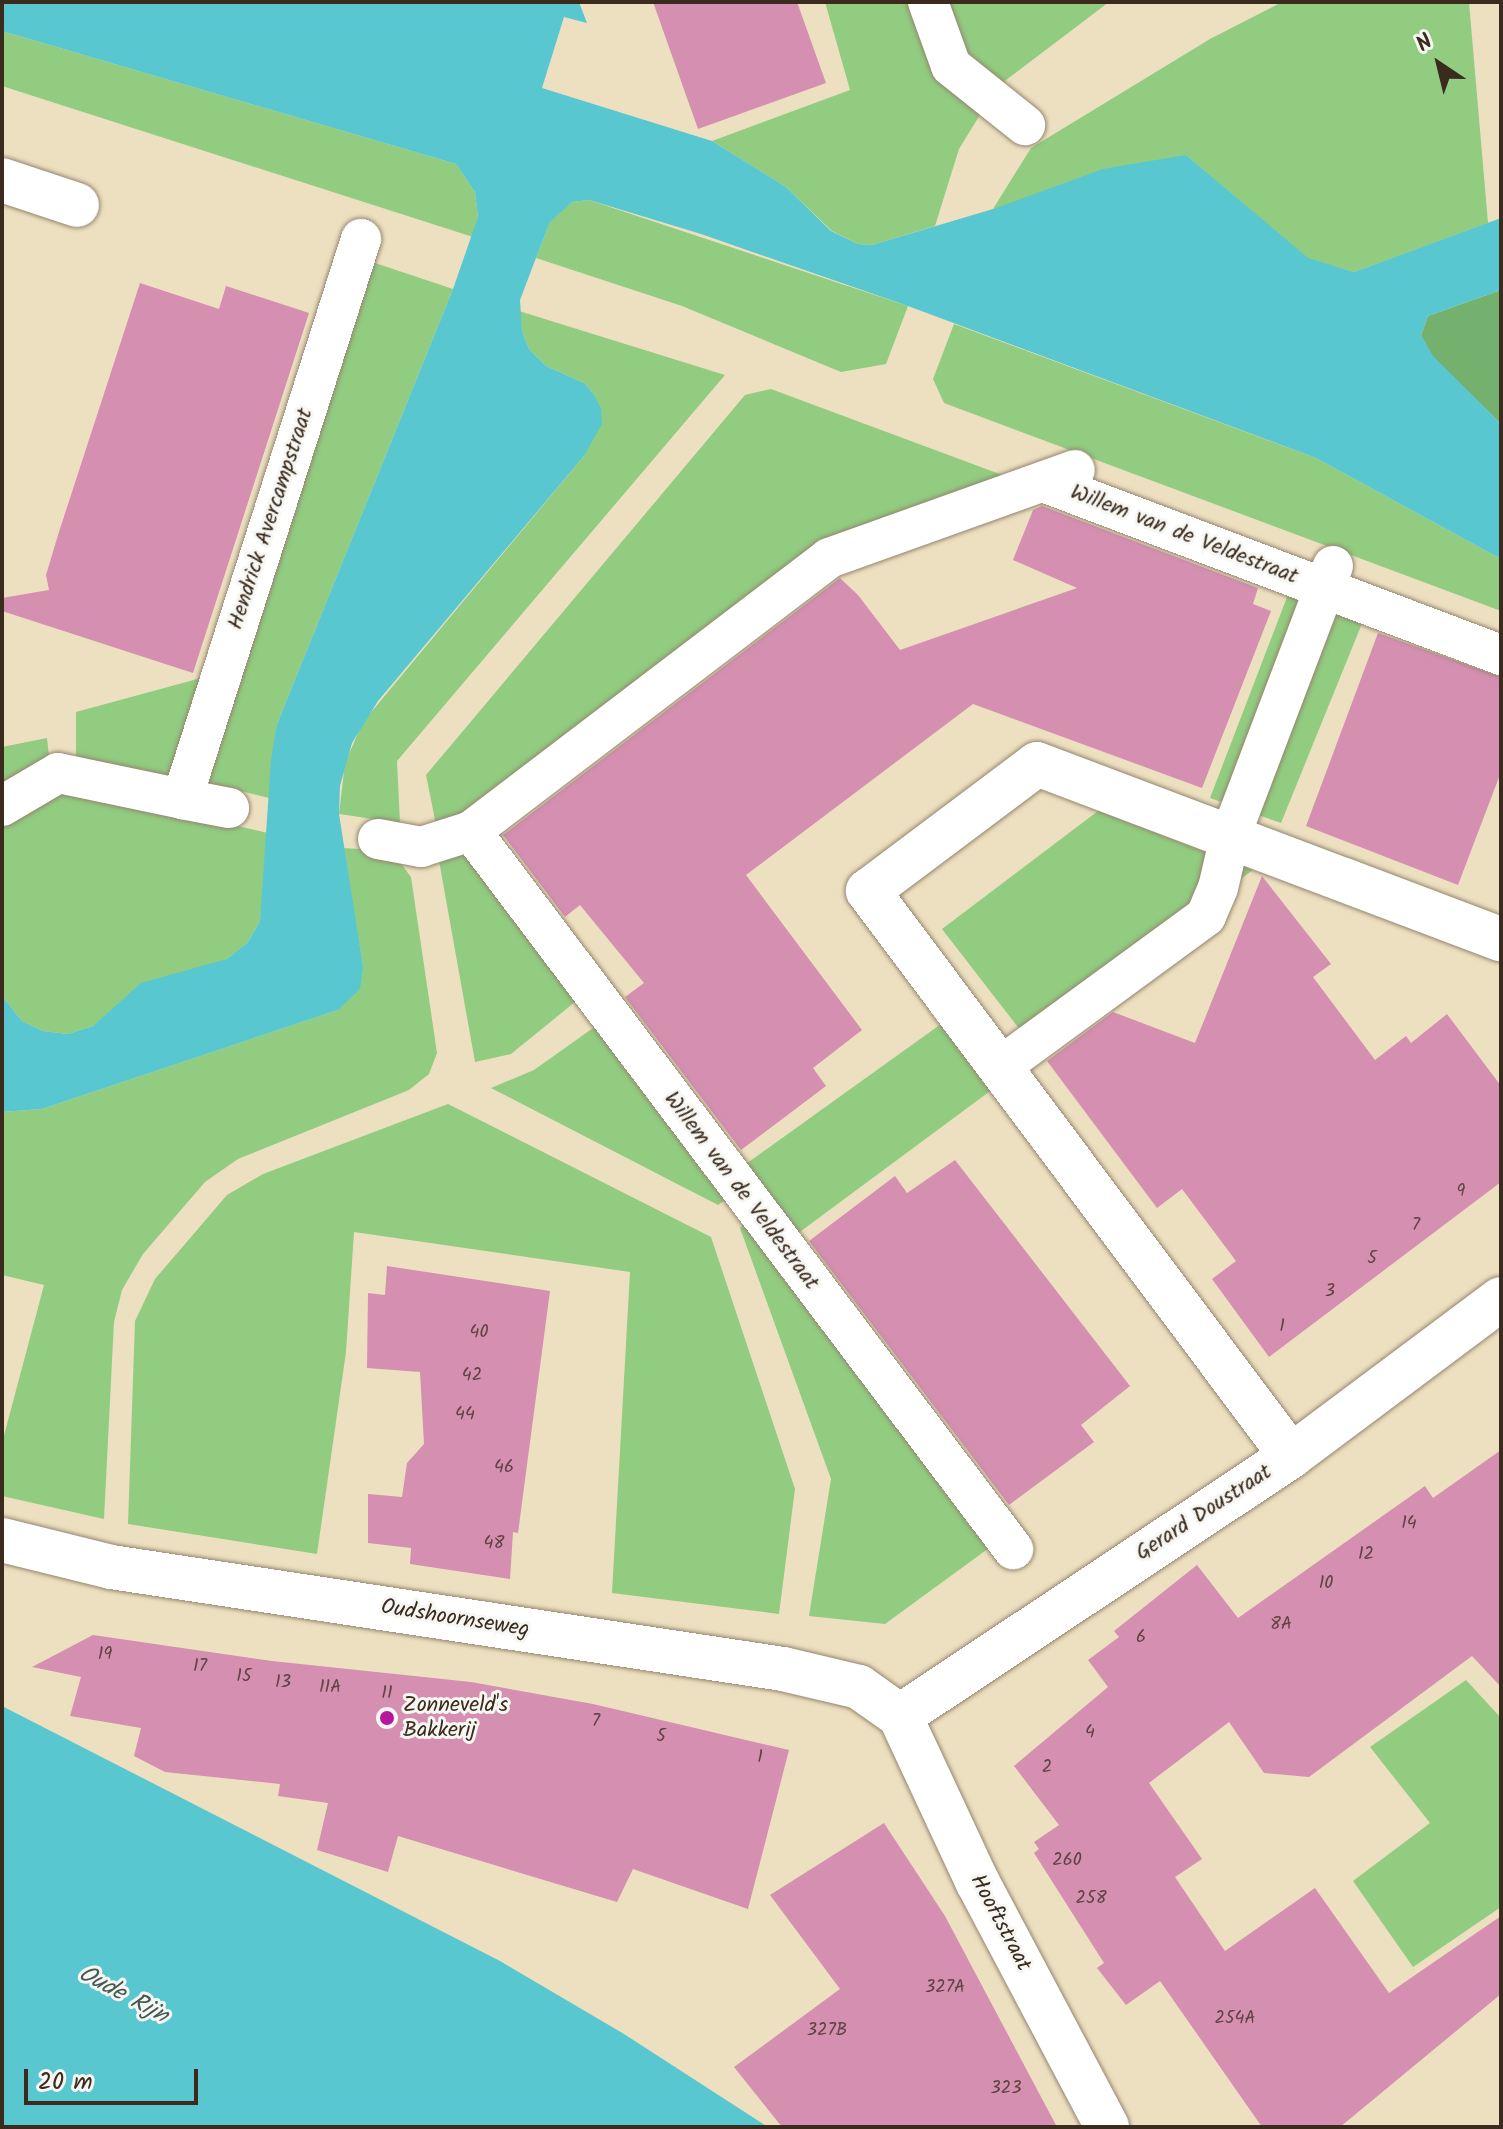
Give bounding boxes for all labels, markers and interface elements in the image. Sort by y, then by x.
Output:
north arrow [1399,24,1479,104]
text: N [1409,26,1441,62]
street label: Hendrick Avercampstraat [223,405,319,633]
street label: Willem van de Veldestraat [1067,479,1301,591]
street label: Willem van de Veldestraat [658,1087,824,1295]
house number: 9 [1457,1181,1465,1203]
house number: 7 [1412,1215,1420,1237]
house number: 5 [1367,1248,1377,1270]
house number: 3 [1325,1281,1335,1303]
house number: 1 [1279,1316,1285,1338]
house number: 40 [470,1322,488,1344]
house number: 42 [462,1365,482,1387]
house number: 44 [455,1404,475,1426]
house number: 46 [494,1457,514,1479]
street label: Gerard Doustraat [1131,1459,1277,1567]
house number: 14 [1401,1513,1417,1535]
house number: 48 [484,1533,504,1555]
house number: 12 [1358,1544,1374,1566]
house number: 10 [1319,1573,1333,1595]
street label: Oudshoornseweg [379,1594,531,1644]
house number: 8A [1270,1614,1292,1636]
house number: 6 [1136,1627,1146,1649]
house number: 19 [98,1644,112,1666]
house number: 17 [193,1656,207,1678]
house number: 15 [236,1666,252,1688]
house number: 13 [275,1672,291,1694]
house number: 11A [319,1677,341,1699]
house number: 11 [381,1683,393,1705]
place label: Zonneveld's Bakkerij [403,1692,508,1744]
marker: Zonneveld's Bakkerij [378,1709,396,1727]
house number: 7 [592,1711,600,1733]
house number: 4 [1085,1722,1095,1744]
house number: 5 [656,1726,666,1748]
house number: 1 [757,1747,763,1769]
house number: 2 [1042,1757,1052,1779]
house number: 260 [1052,1850,1082,1872]
street label: Hooftstraat [964,1870,1036,1976]
house number: 258 [1076,1888,1106,1910]
water label: Oude Rijn [73,1959,173,2031]
house number: 327A [925,1977,965,1999]
house number: 254A [1215,2008,1255,2030]
house number: 327B [807,2020,847,2042]
scale bar [28,2053,202,2103]
text: 20 m [38,2063,93,2102]
house number: 323 [990,2078,1022,2100]

